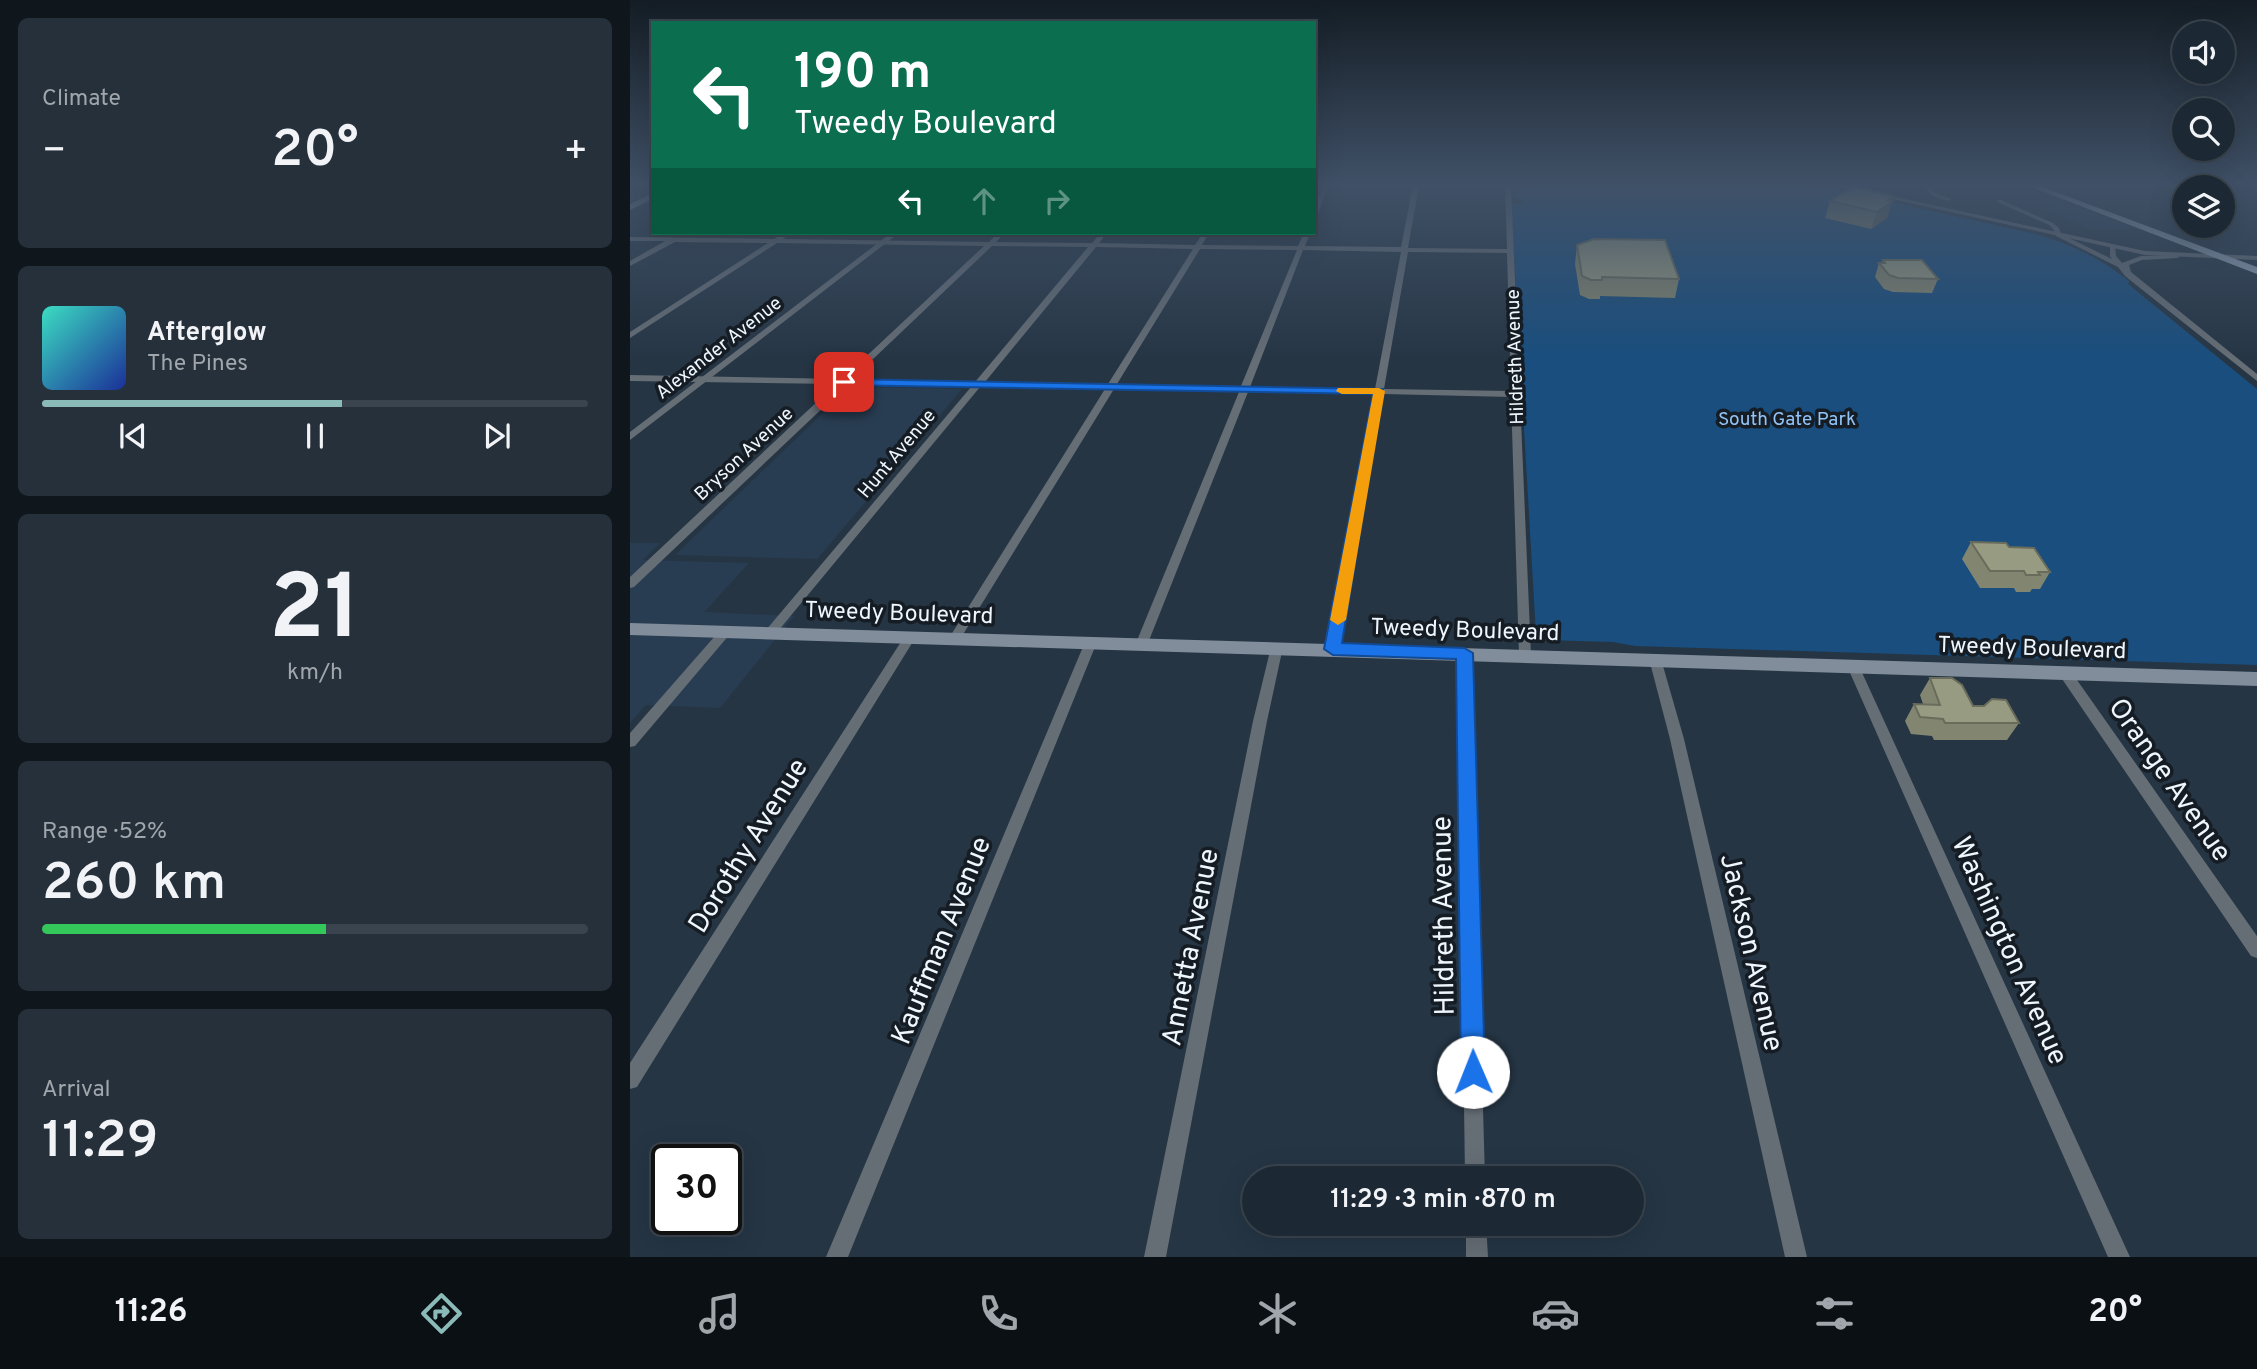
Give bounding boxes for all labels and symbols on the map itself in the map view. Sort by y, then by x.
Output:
street label: Hildreth Avenue [1502,289,1530,425]
street label: Alexander Avenue [651,292,787,405]
pin [814,352,874,412]
street label: Bryson Avenue [690,402,799,507]
street label: Hunt Avenue [853,405,942,504]
park label: South Gate Park [1718,408,1856,432]
street label: Tweedy Boulevard [804,597,994,632]
street label: Tweedy Boulevard [1370,614,1560,649]
street label: Tweedy Boulevard [1937,632,2127,667]
street label: Orange Avenue [2099,692,2238,870]
street label: Dorothy Avenue [681,752,818,941]
street label: Hildreth Avenue [1425,816,1465,1016]
street label: Washington Avenue [1942,831,2075,1071]
street label: Kauffman Avenue [885,832,1001,1050]
street label: Annetta Avenue [1155,846,1229,1049]
street label: Jackson Avenue [1710,850,1790,1055]
position arrow [1436,1035,1510,1109]
speed limit sign: 30 [651,1144,742,1235]

